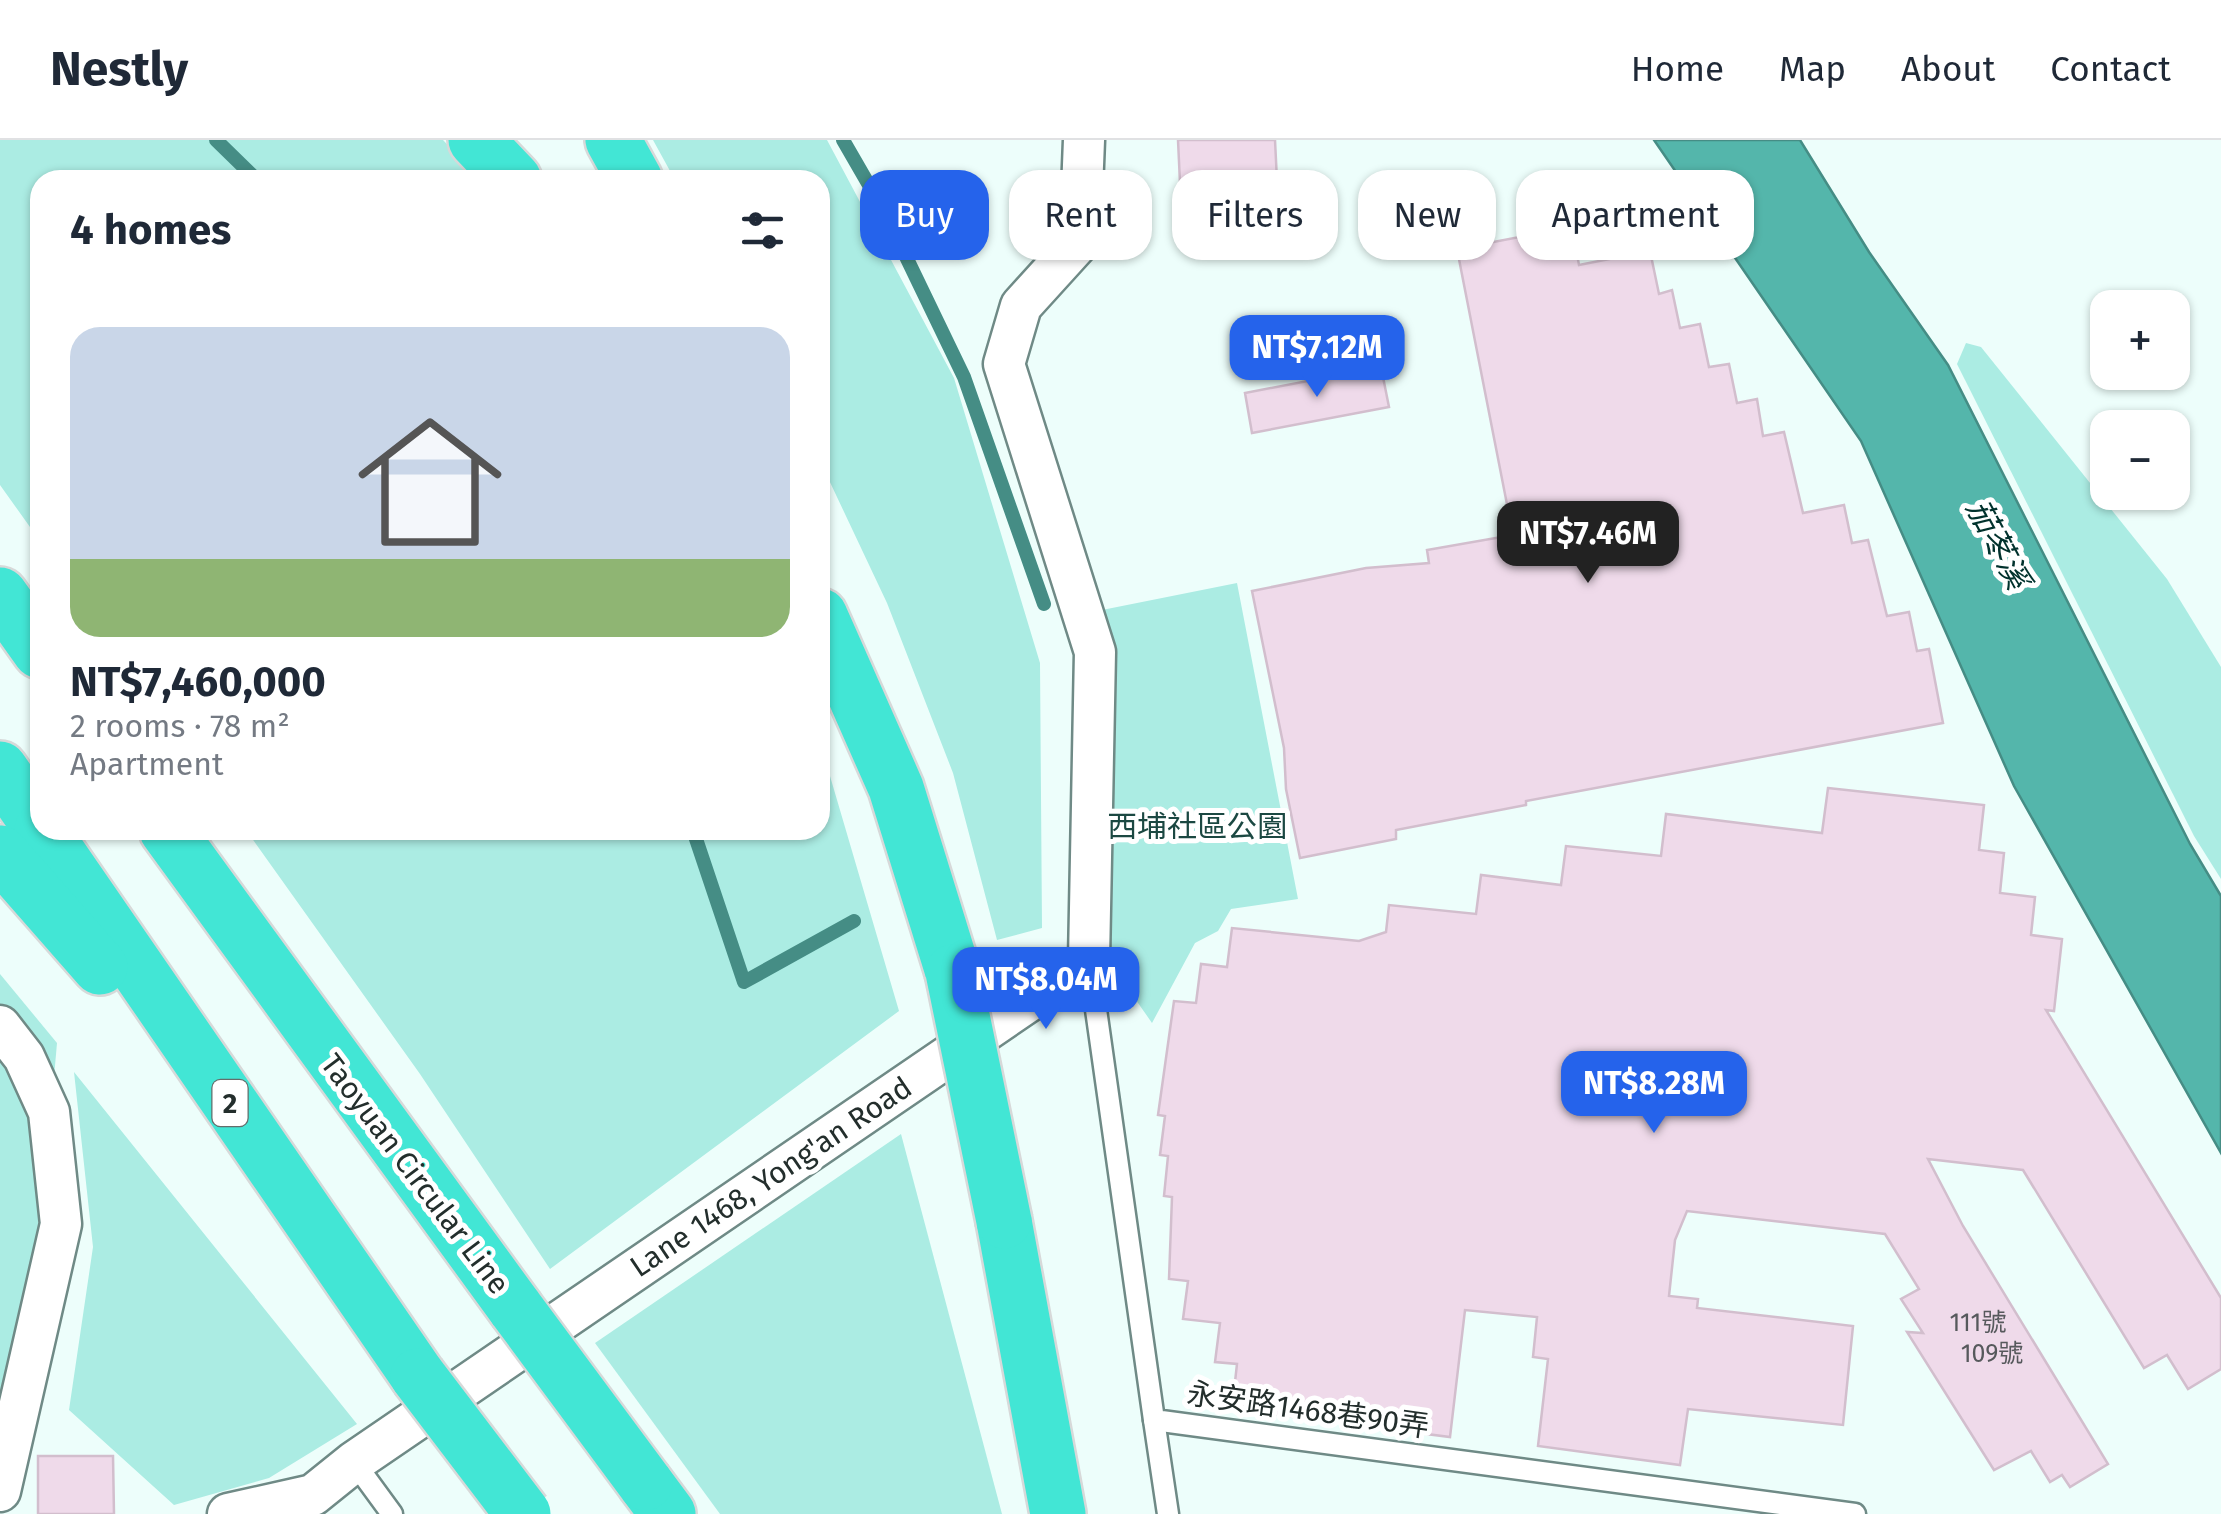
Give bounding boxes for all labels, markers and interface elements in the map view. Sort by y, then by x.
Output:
text: Nestly [50,40,188,98]
text: Home [1631,48,1724,90]
text: Map [1779,48,1846,90]
text: About [1901,48,1995,90]
text: Contact [2050,48,2171,90]
chip: Buy [860,170,989,260]
chip: Rent [1009,170,1152,260]
chip: Filters [1172,170,1338,260]
chip: New [1358,170,1496,260]
chip: Apartment [1516,170,1754,260]
icon: filters [735,203,790,258]
text: 4 homes [70,205,231,255]
map controls [2090,290,2190,510]
button: + [2090,290,2190,390]
pin: NT$7.12M [1214,315,1420,400]
text: NT$7.12M [1252,328,1382,366]
icon: home [340,392,520,572]
button: − [2090,410,2190,510]
water label: 茄苳溪 [1959,493,2039,599]
pin: NT$7.46M [1485,501,1691,586]
text: NT$7.46M [1519,514,1657,552]
text: NT$7,460,000 [70,657,326,707]
text: 2 rooms · 78 m² [70,707,290,745]
text: Apartment [70,745,224,783]
park label: 西埔社區公園 [1107,809,1287,845]
pin: NT$8.04M [943,947,1149,1032]
text: NT$8.04M [974,960,1118,998]
street label: Taoyuan Circular Line [313,1047,517,1301]
pin: NT$8.28M [1551,1051,1757,1136]
text: NT$8.28M [1583,1064,1725,1102]
street label: Lane 1468, Yong'an Road [623,1069,919,1285]
road number: 2 [212,1080,248,1126]
house number: 111號 [1950,1308,2006,1338]
house number: 109號 [1961,1339,2023,1369]
street label: 永安路1468巷90弄 [1185,1375,1431,1445]

